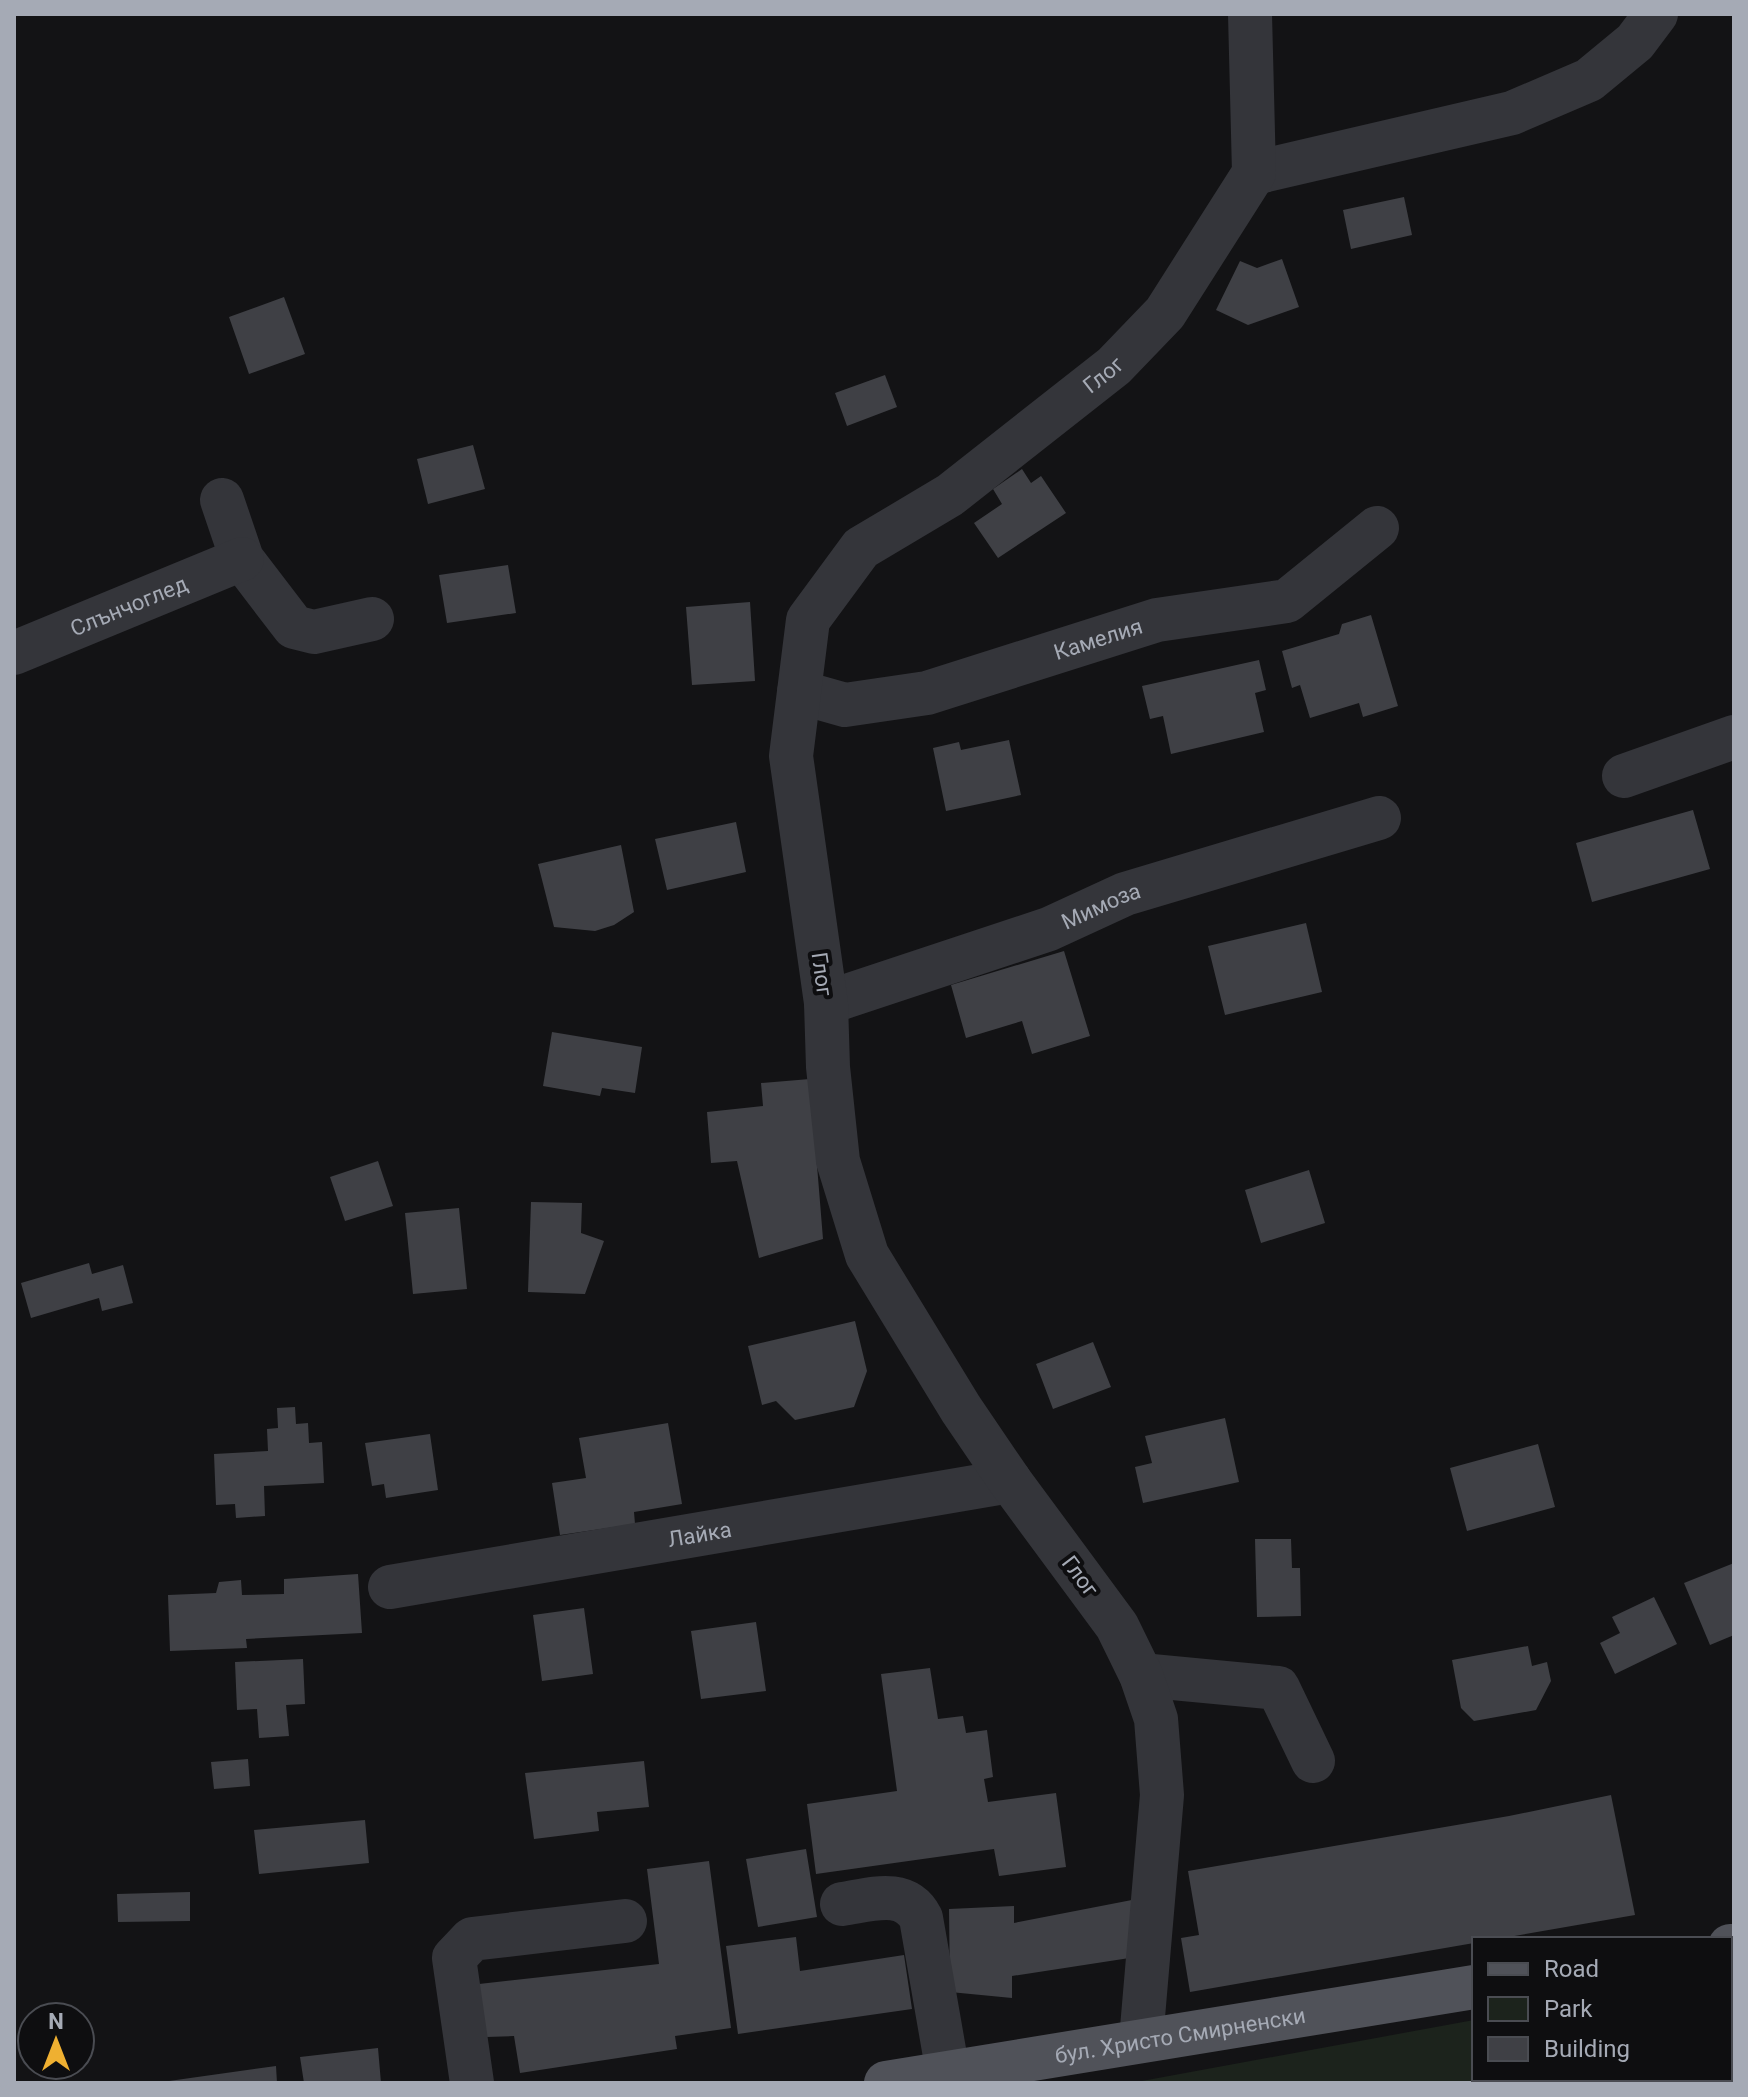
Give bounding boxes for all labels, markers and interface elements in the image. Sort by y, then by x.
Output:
street label: Глог [1078,351,1129,398]
street label: Слънчоглед [66,570,191,641]
street label: Камелия [1050,613,1145,665]
street label: Мимоза [1057,878,1143,934]
street label: Глог [807,950,838,998]
street label: Лайка [666,1516,733,1552]
street label: Глог [1057,1551,1104,1602]
legend [1472,1937,1732,2081]
text: Road [1544,1955,1599,1983]
text: Park [1544,1995,1593,2023]
north arrow [16,2001,96,2081]
street label: бул. Христо Смирненски [1053,2002,1307,2068]
text: N [48,2009,64,2034]
text: Building [1544,2035,1630,2063]

